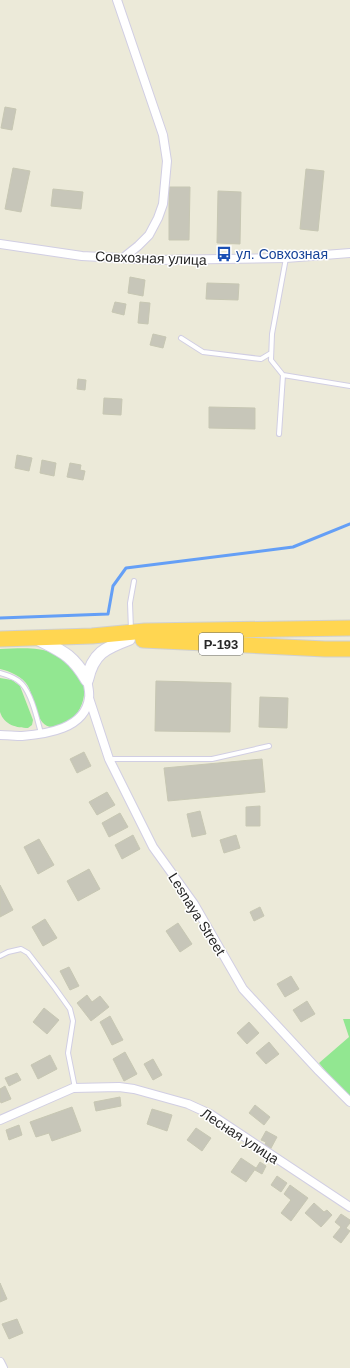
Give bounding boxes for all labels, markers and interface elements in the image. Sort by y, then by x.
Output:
bus stop icon: ул. Совхозная [215,245,233,263]
place label: ул. Совхозная [236,246,328,262]
street label: Совхозная улица [95,248,207,268]
road number: Р-193 [199,633,243,655]
street label: Lesnaya Street [165,870,229,958]
street label: Лесная улица [198,1105,282,1167]

